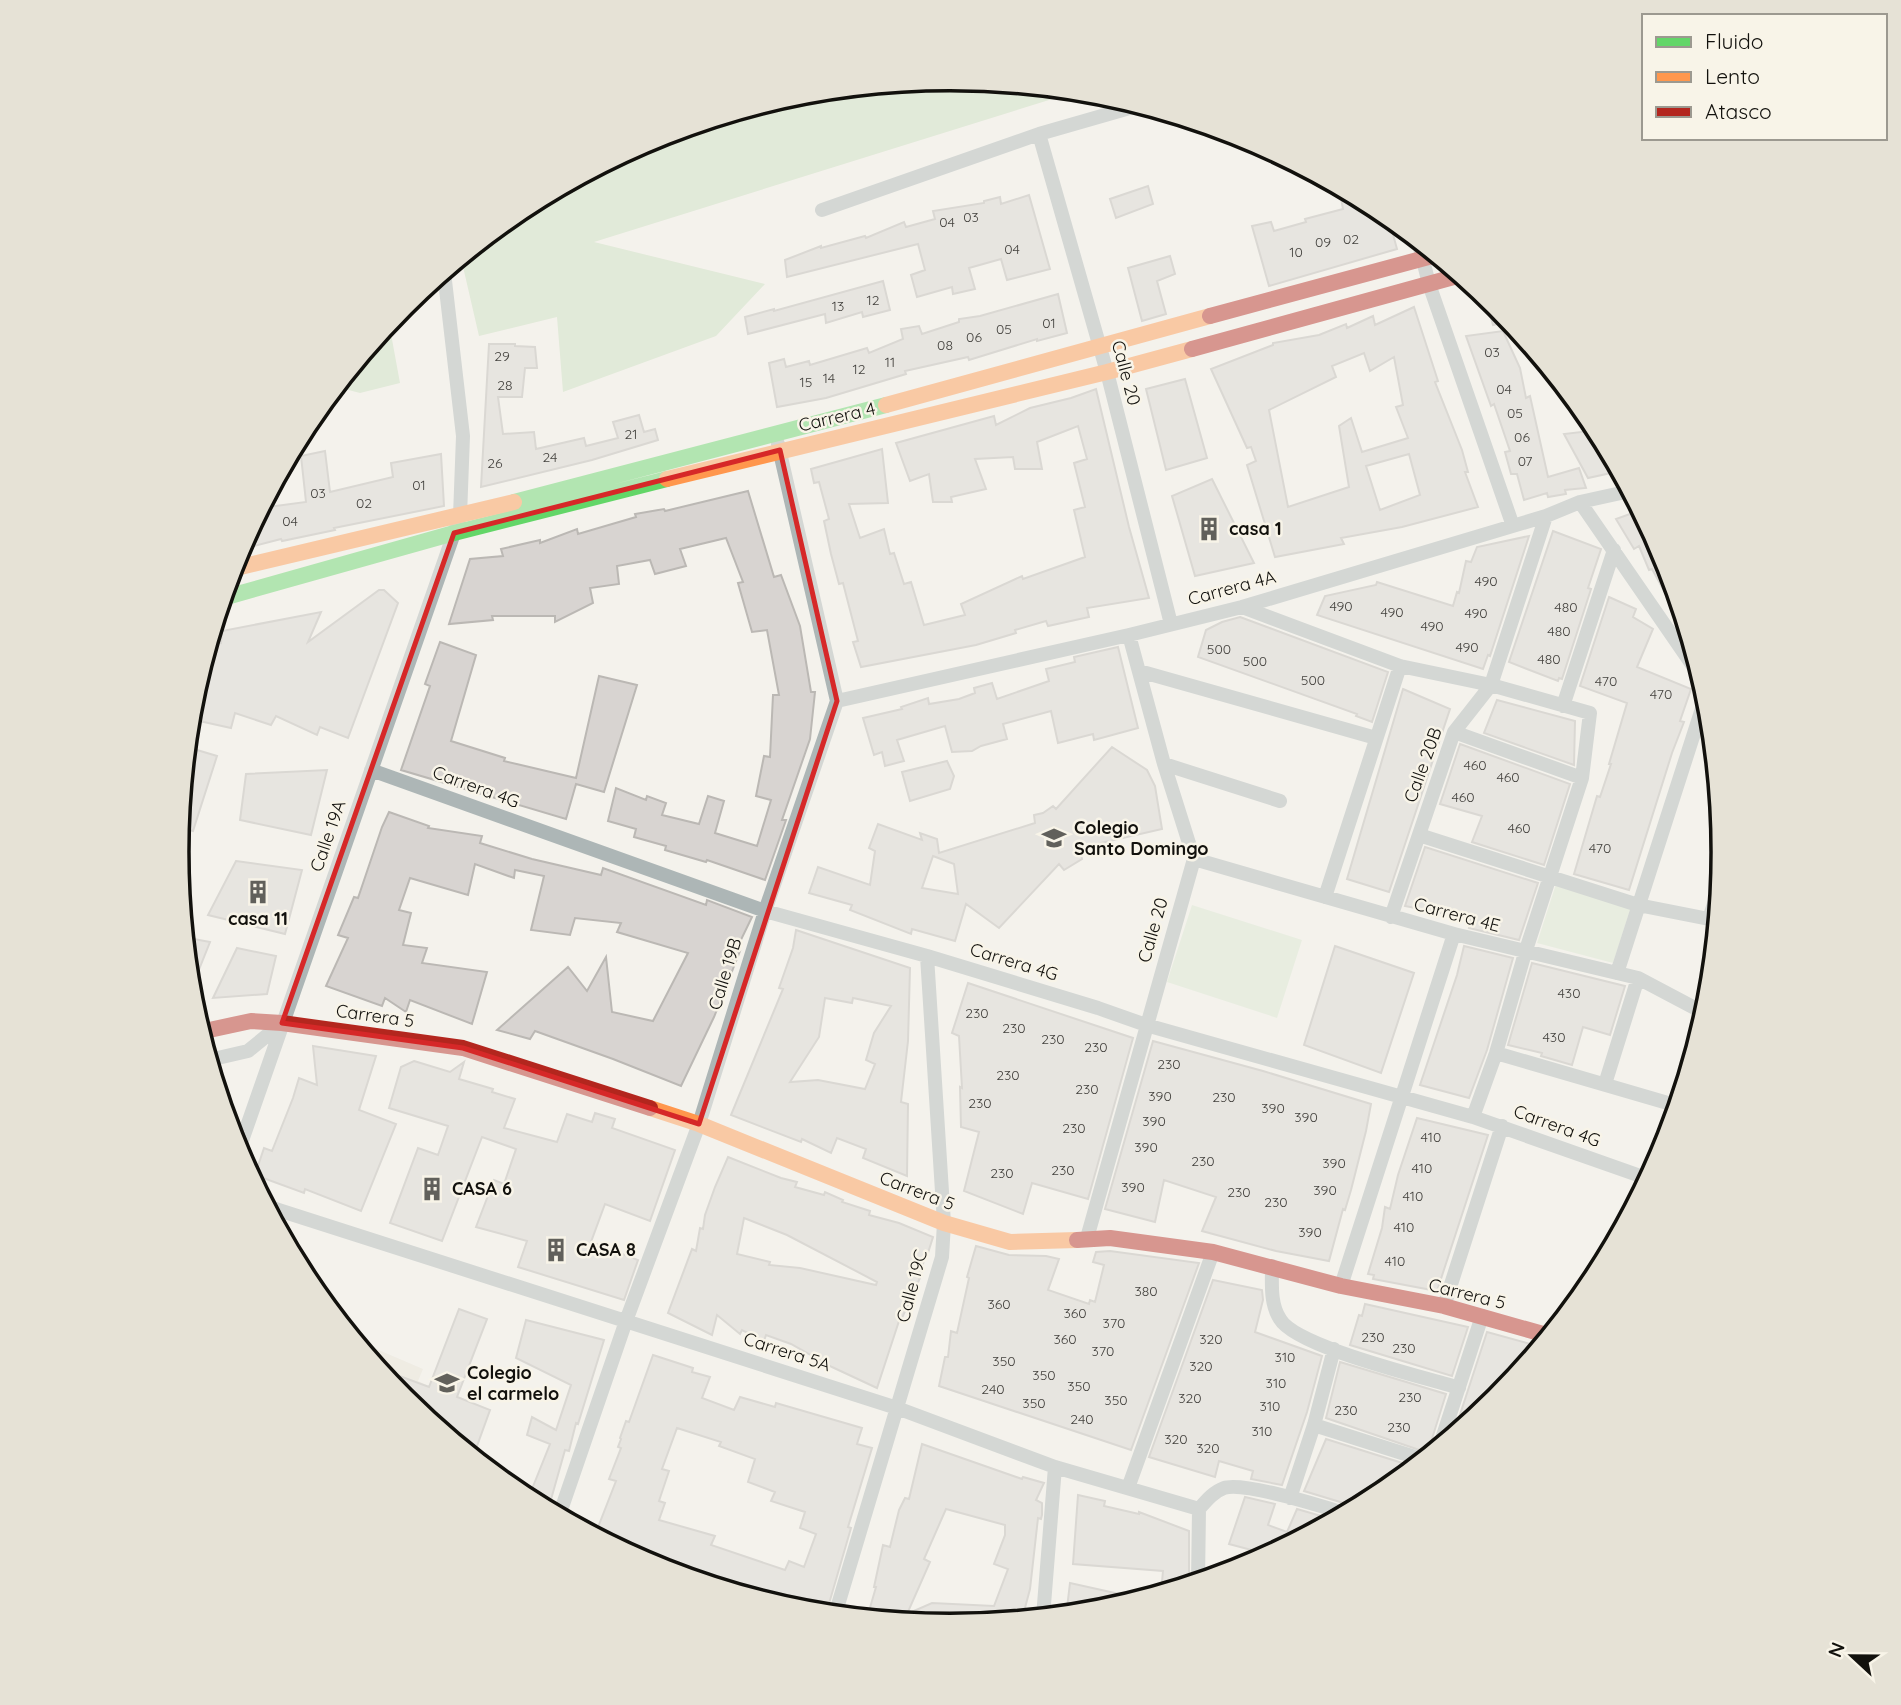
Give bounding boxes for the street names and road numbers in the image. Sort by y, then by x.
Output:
street label: Calle 20 [1107,338,1146,408]
street label: Carrera 4 [796,396,878,437]
street label: Carrera 4A [1185,565,1279,610]
street label: Calle 20B [1398,724,1447,806]
street label: Carrera 4G [430,760,523,813]
street label: Calle 19A [305,797,351,875]
street label: Carrera 4E [1411,892,1503,937]
street label: Calle 20 [1132,895,1173,965]
street label: Calle 19B [703,935,746,1013]
street label: Carrera 4G [967,937,1061,986]
street label: Carrera 5 [335,999,416,1032]
street label: Carrera 4G [1511,1099,1604,1152]
street label: Carrera 5 [876,1166,958,1215]
street label: Calle 19C [891,1247,932,1325]
street label: Carrera 5 [1426,1273,1508,1314]
street label: Carrera 5A [741,1327,834,1377]

